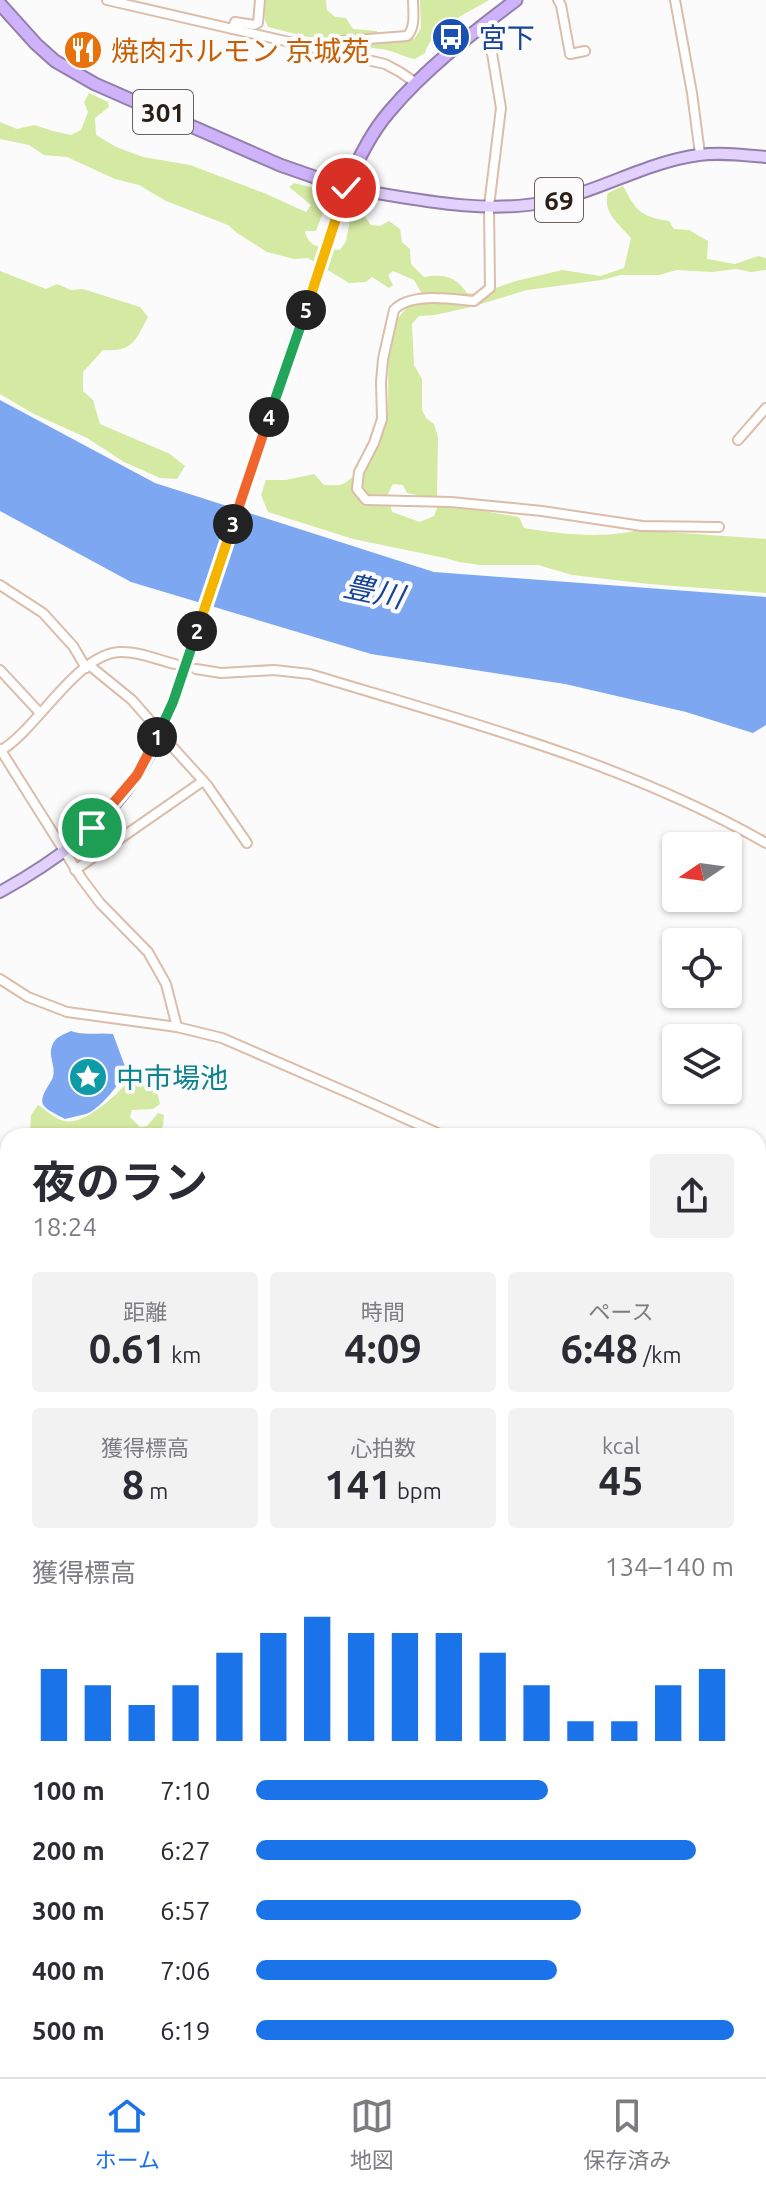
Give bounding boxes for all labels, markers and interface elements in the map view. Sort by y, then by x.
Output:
bus stop icon: 宮下 [430,16,472,58]
place label: 宮下 [479,22,535,53]
restaurant icon: 焼肉ホルモン 京城苑 [62,29,104,71]
place label: 焼肉ホルモン 京城苑 [111,35,369,66]
road number: 301 [133,90,193,134]
pin [312,154,380,222]
icon: check [324,166,368,210]
road number: 69 [535,178,583,222]
pin: 5 [286,290,326,330]
text: 5 [300,297,312,322]
pin: 4 [249,397,289,437]
text: 4 [263,404,275,429]
pin: 3 [213,504,253,544]
text: 3 [227,511,239,536]
water label: 豊川 [341,568,410,614]
pin: 2 [177,611,217,651]
text: 2 [191,618,203,643]
pin: 1 [137,717,177,757]
text: 1 [151,724,163,749]
pin [58,794,126,862]
icon: arrive [70,806,114,850]
north arrow [662,832,742,912]
map controls [662,832,742,1104]
button: locate [662,928,742,1008]
button: layers [662,1024,742,1104]
place icon: 中市場池 [67,1056,109,1098]
place label: 中市場池 [116,1062,228,1093]
button: share [650,1154,734,1238]
text: 夜のラン [32,1157,208,1206]
text: 18:24 [32,1212,97,1241]
text: 距離 [123,1299,167,1324]
text: 時間 [361,1299,405,1324]
text: ペース [589,1299,653,1324]
text: 0.61 [89,1326,166,1371]
text: 4:09 [344,1326,422,1371]
text: 6:48 [561,1326,638,1371]
text: km [166,1342,201,1367]
text: /km [638,1342,681,1367]
text: kcal [602,1433,640,1458]
text: 獲得標高 [101,1435,189,1460]
text: 心拍数 [350,1435,416,1460]
text: 45 [598,1458,644,1503]
text: 8 [122,1462,144,1507]
text: 141 [324,1462,392,1507]
text: m [144,1478,168,1503]
text: bpm [392,1478,442,1503]
text: 134–140 m [605,1552,734,1581]
text: 獲得標高 [32,1558,136,1587]
text: 100 m [32,1776,105,1805]
text: 7:10 [160,1776,210,1805]
text: 200 m [32,1836,105,1865]
text: 6:27 [160,1836,210,1865]
text: 300 m [32,1896,105,1925]
text: 6:57 [160,1896,210,1925]
text: 400 m [32,1956,105,1985]
text: 7:06 [160,1956,210,1985]
text: 500 m [32,2016,105,2045]
text: 6:19 [160,2016,210,2045]
tab: ホーム [95,2094,160,2174]
tab: 地図 [350,2094,394,2174]
tab: 保存済み [583,2094,671,2174]

